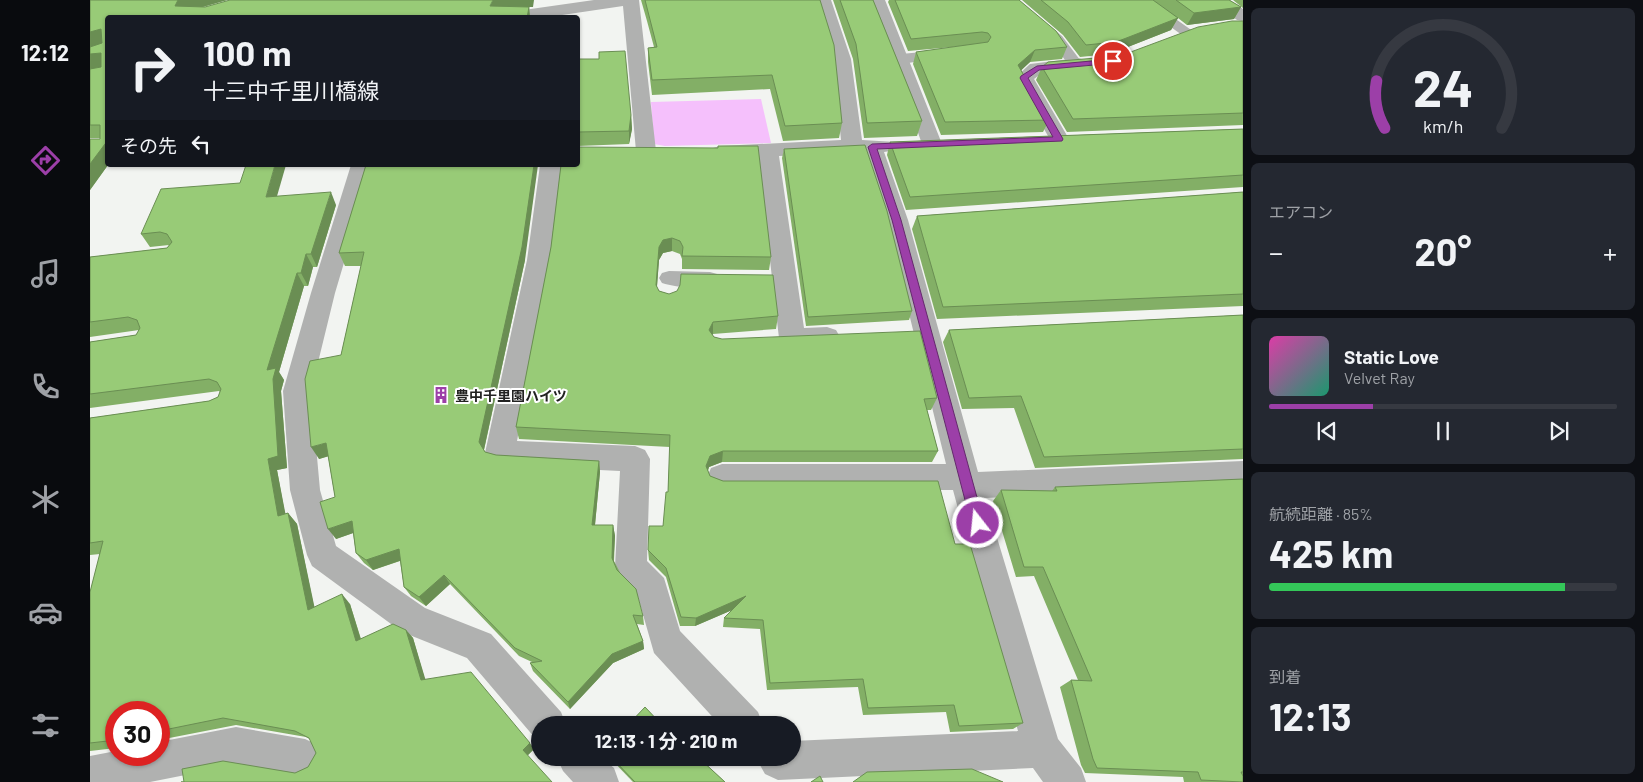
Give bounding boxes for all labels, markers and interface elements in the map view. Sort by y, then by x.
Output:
text: 100 m [203,31,292,73]
icon: right [120,35,185,100]
text: 12:12 [21,39,69,65]
pin [1092,40,1134,82]
icon: arrive [1099,47,1127,75]
text: 24 [1413,55,1473,117]
text: 十三中千里川橋線 [203,77,379,103]
text: km/h [1423,115,1463,137]
icon: left [187,130,215,158]
text: その先 [120,134,177,157]
icon: directions [28,143,63,178]
text: エアコン [1269,202,1333,221]
text: 20° [1414,228,1472,274]
text: − [1269,235,1283,269]
text: + [1603,235,1617,269]
icon: music [28,256,63,291]
text: Static Love [1344,345,1439,368]
text: Velvet Ray [1344,368,1415,387]
icon: phone [28,369,63,404]
building icon: 豊中千里園ハイツ [431,385,451,405]
place label: 豊中千里園ハイツ [455,387,567,404]
icon: previous [1313,417,1341,445]
icon: pause [1429,417,1457,445]
icon: next [1545,417,1573,445]
icon: climate [28,482,63,517]
position arrow [951,496,1003,548]
text: 航続距離 · 85% [1269,504,1373,523]
text: 425 km [1269,530,1393,576]
icon: car [28,595,63,630]
text: 到着 [1269,667,1301,686]
text: 12:13 [1269,693,1352,739]
speed limit sign: 30 [105,701,170,766]
icon: filters [28,708,63,743]
text: 12:13 · 1 分 · 210 m [595,729,737,752]

